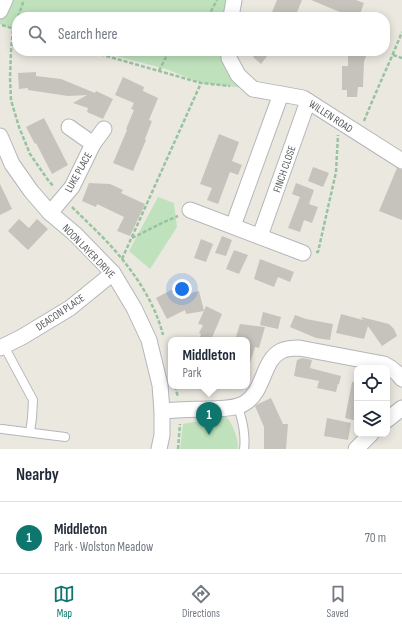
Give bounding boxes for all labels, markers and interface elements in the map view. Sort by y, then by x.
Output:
search box [12,12,390,56]
icon: search [26,23,48,45]
text: Search here [58,25,118,44]
street label: WILLEN ROAD [306,97,355,135]
street label: FINCH CLOSE [270,144,299,194]
street label: LUKE PLACE [62,150,95,195]
street label: NOON LAYER DRIVE [60,222,118,281]
your location [172,279,192,299]
street label: DEACON PLACE [33,291,87,333]
popup [168,337,250,389]
text: Middleton [182,346,236,365]
text: Park [182,365,201,381]
map controls [354,365,390,437]
button: locate [354,365,390,401]
button: layers [354,401,390,437]
pin: 1 [196,402,222,435]
text: Nearby [16,465,59,485]
text: Middleton [54,520,107,539]
text: 1 [26,530,32,546]
text: 70 m [365,530,386,546]
text: Park · Wolston Meadow [54,539,153,555]
tab: Map [53,583,75,620]
tab: Directions [182,583,220,620]
tab: Saved [327,583,349,620]

